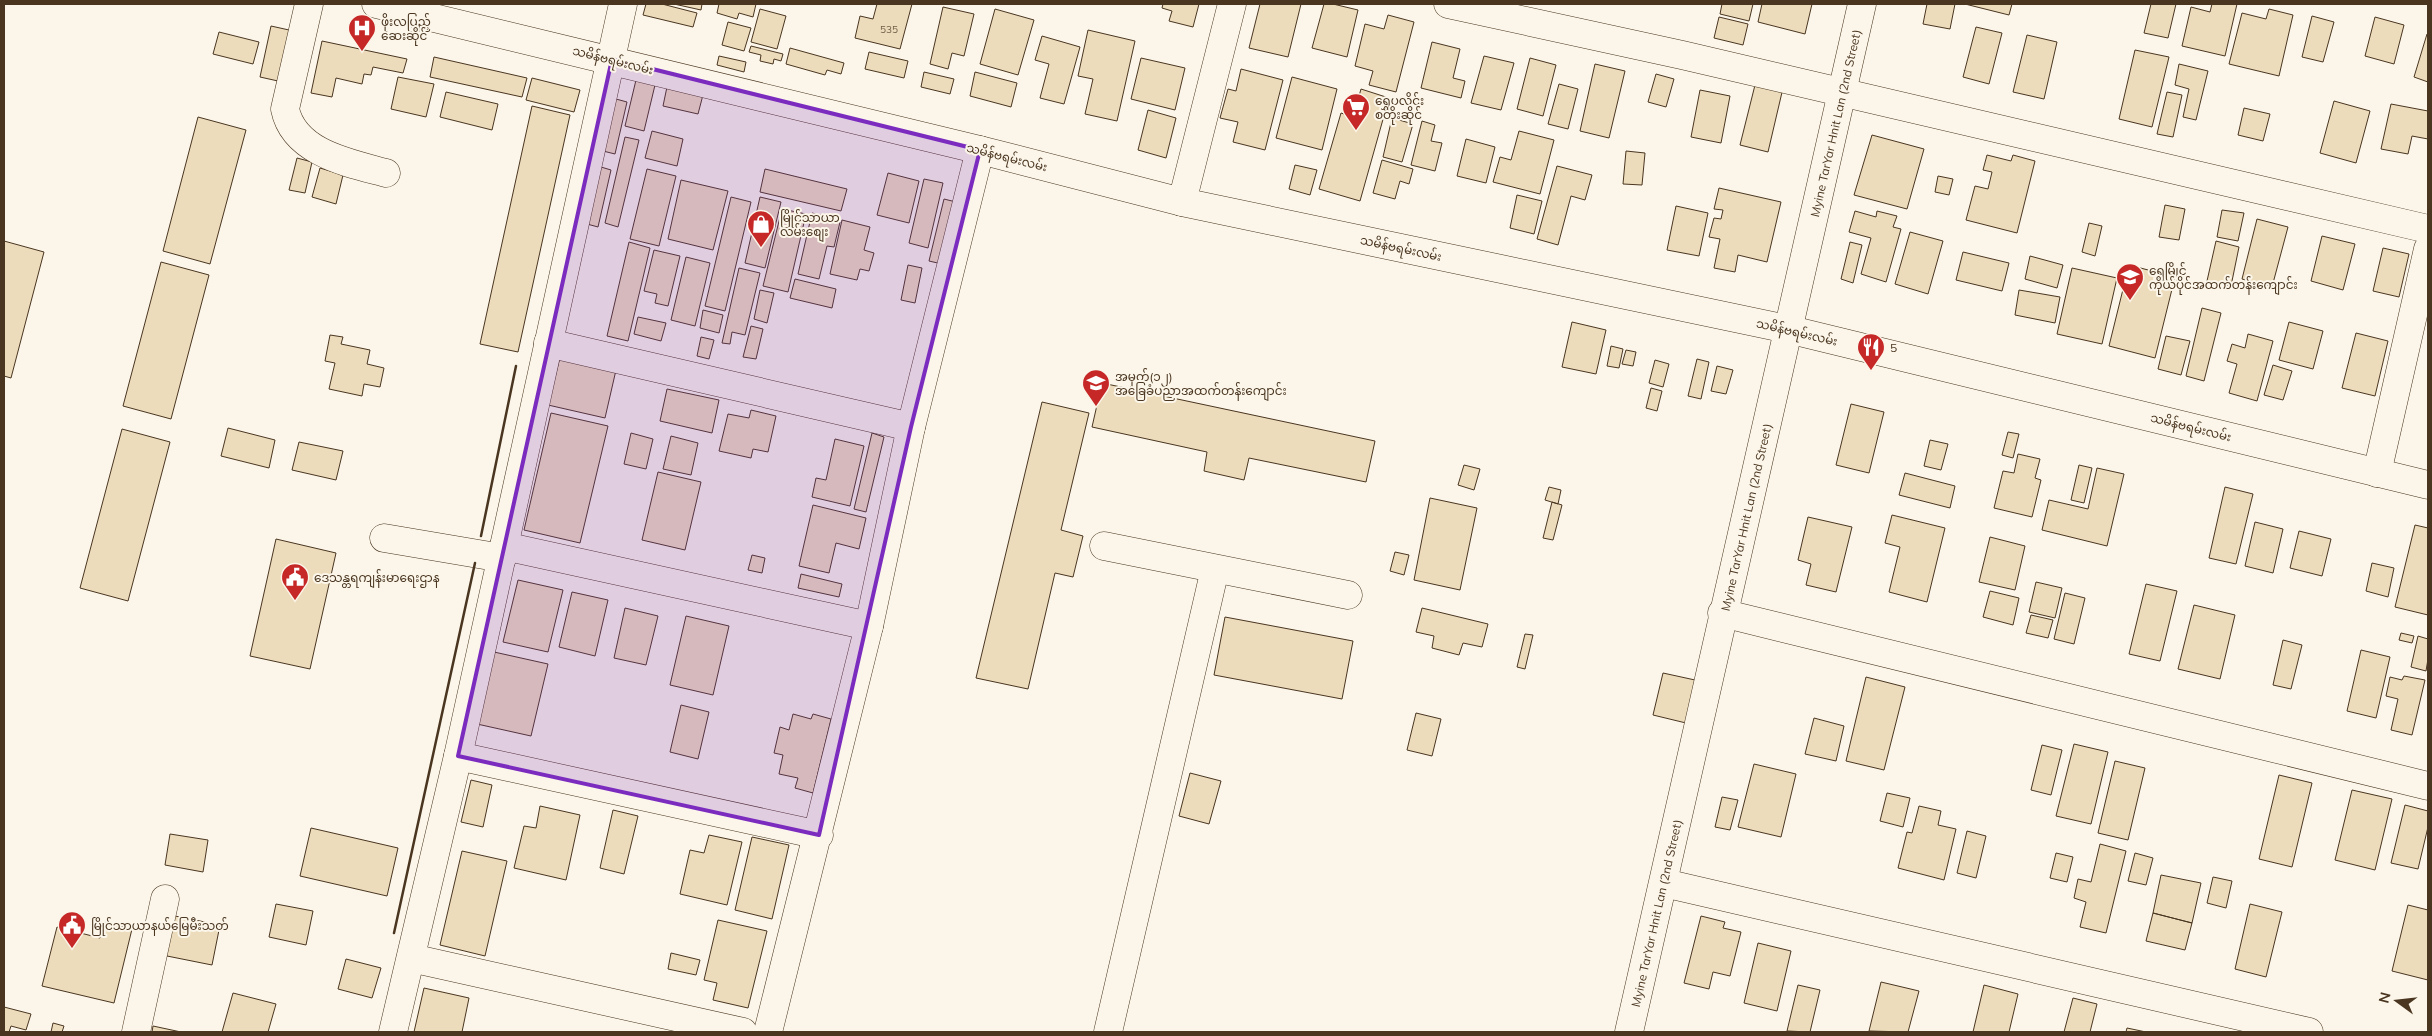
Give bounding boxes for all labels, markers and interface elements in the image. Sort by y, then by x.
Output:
hospital icon: ဖိုးလပြည့် ဆေးဆိုင် [347,13,377,52]
place label: ဖိုးလပြည့် ဆေးဆိုင် [381,13,431,46]
house number: 535 [880,23,898,36]
street label: Myine TarYar Hnit Lan (2nd Street) [1806,28,1864,218]
street label: သမိန်ဗရမ်းလမ်း [570,42,655,80]
supermarket icon: ရွှေပလိုင်း စတိုးဆိုင် [1341,92,1371,131]
place label: ရွှေပလိုင်း စတိုးဆိုင် [1375,92,1424,125]
street label: သမိန်ဗရမ်းလမ်း [964,139,1049,177]
shop icon: မြိုင်သာယာ လမ်းစျေး [746,209,776,248]
place label: မြိုင်သာယာ လမ်းစျေး [780,209,840,242]
street label: သမိန်ဗရမ်းလမ်း [1358,231,1443,267]
school or university icon: ရွှေမြိုင် ကိုယ်ပိုင်အထက်တန်းကျောင်း [2115,262,2145,301]
place label: ရွှေမြိုင် ကိုယ်ပိုင်အထက်တန်းကျောင်း [2149,262,2298,295]
street label: သမိန်ဗရမ်းလမ်း [1754,314,1839,352]
restaurant icon: 5 [1856,332,1886,371]
place label: 5 [1890,340,1897,355]
school or university icon: အမှတ်(၁၂) အခြေခံပညာအထက်တန်းကျောင်း [1081,368,1111,407]
place label: အမှတ်(၁၂) အခြေခံပညာအထက်တန်းကျောင်း [1115,368,1287,401]
street label: သမိန်ဗရမ်းလမ်း [2148,409,2233,447]
street label: Myine TarYar Hnit Lan (2nd Street) [1717,422,1774,612]
public building icon: ဒေသန္တရကျန်းမာရေးဌာန [280,562,310,601]
place label: ဒေသန္တရကျန်းမာရေးဌာန [314,569,440,588]
street label: Myine TarYar Hnit Lan (2nd Street) [1627,818,1685,1008]
public building icon: မြိုင်သာယာနယ်မြေမီးသတ် [57,910,87,949]
place label: မြိုင်သာယာနယ်မြေမီးသတ် [91,917,229,936]
north arrow [2372,976,2422,1026]
text: N [2374,990,2395,1005]

